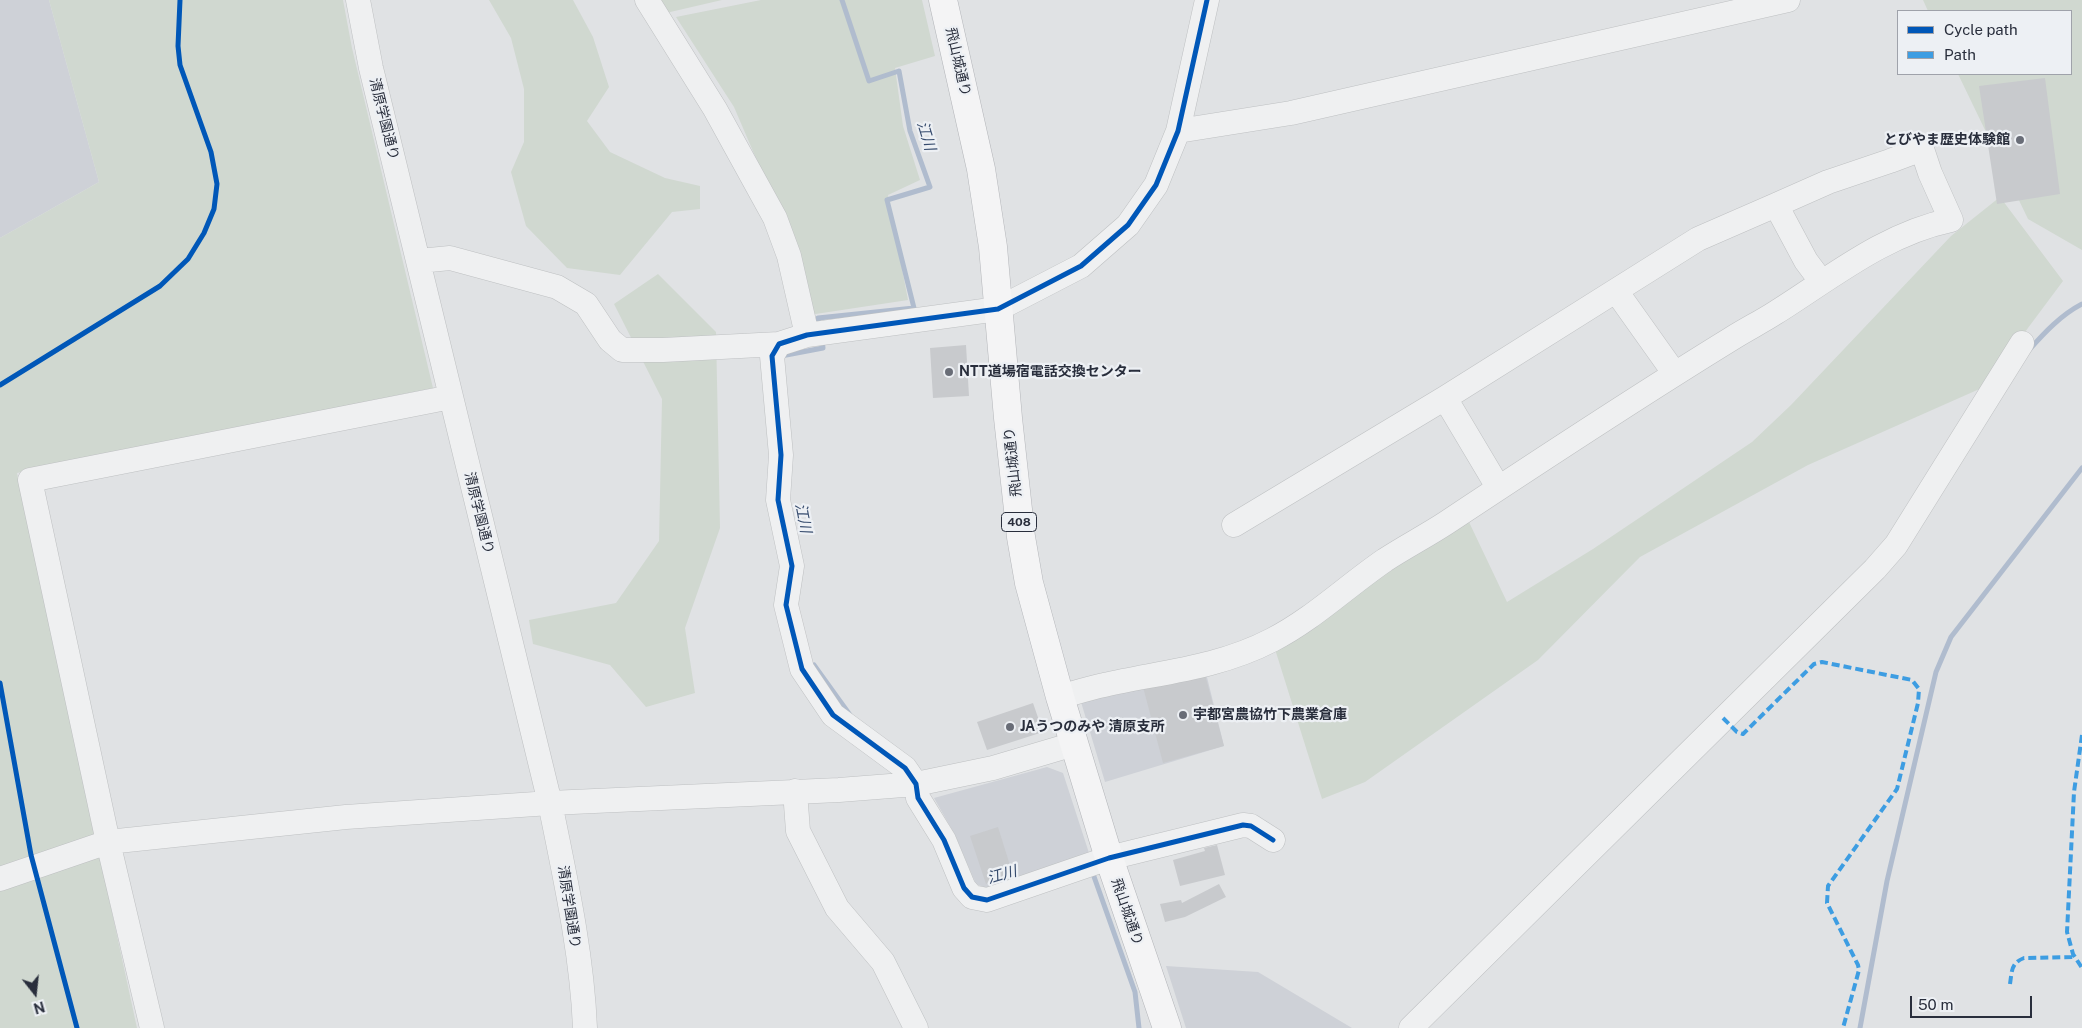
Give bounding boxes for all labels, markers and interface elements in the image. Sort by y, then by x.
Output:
legend [1897,10,2072,75]
text: Cycle path [1944,21,2018,38]
street label: 飛山城通り [942,26,974,98]
text: Path [1944,46,1976,63]
street label: 清原学園通り [366,76,402,162]
water label: 江川 [913,119,939,153]
place label: とびやま歴史体験館 [1884,132,2010,148]
marker: とびやま歴史体験館 [2014,134,2026,146]
place label: NTT道場宿電話交換センター [959,364,1142,380]
marker: NTT道場宿電話交換センター [943,366,955,378]
street label: 飛山城通り [1001,426,1025,498]
street label: 清原学園通り [461,470,497,556]
water label: 江川 [791,502,815,534]
road number: 408 [1002,512,1036,532]
place label: 宇都宮農協竹下農業倉庫 [1193,707,1347,723]
marker: 宇都宮農協竹下農業倉庫 [1177,709,1189,721]
place label: JAうつのみや 清原支所 [1020,719,1164,735]
marker: JAうつのみや 清原支所 [1004,721,1016,733]
water label: 江川 [985,862,1019,888]
street label: 清原学園通り [554,864,584,950]
street label: 飛山城通り [1108,876,1146,948]
north arrow [10,968,60,1018]
scale bar [1912,986,2034,1018]
text: 50 m [1918,996,1953,1013]
text: N [32,998,47,1017]

